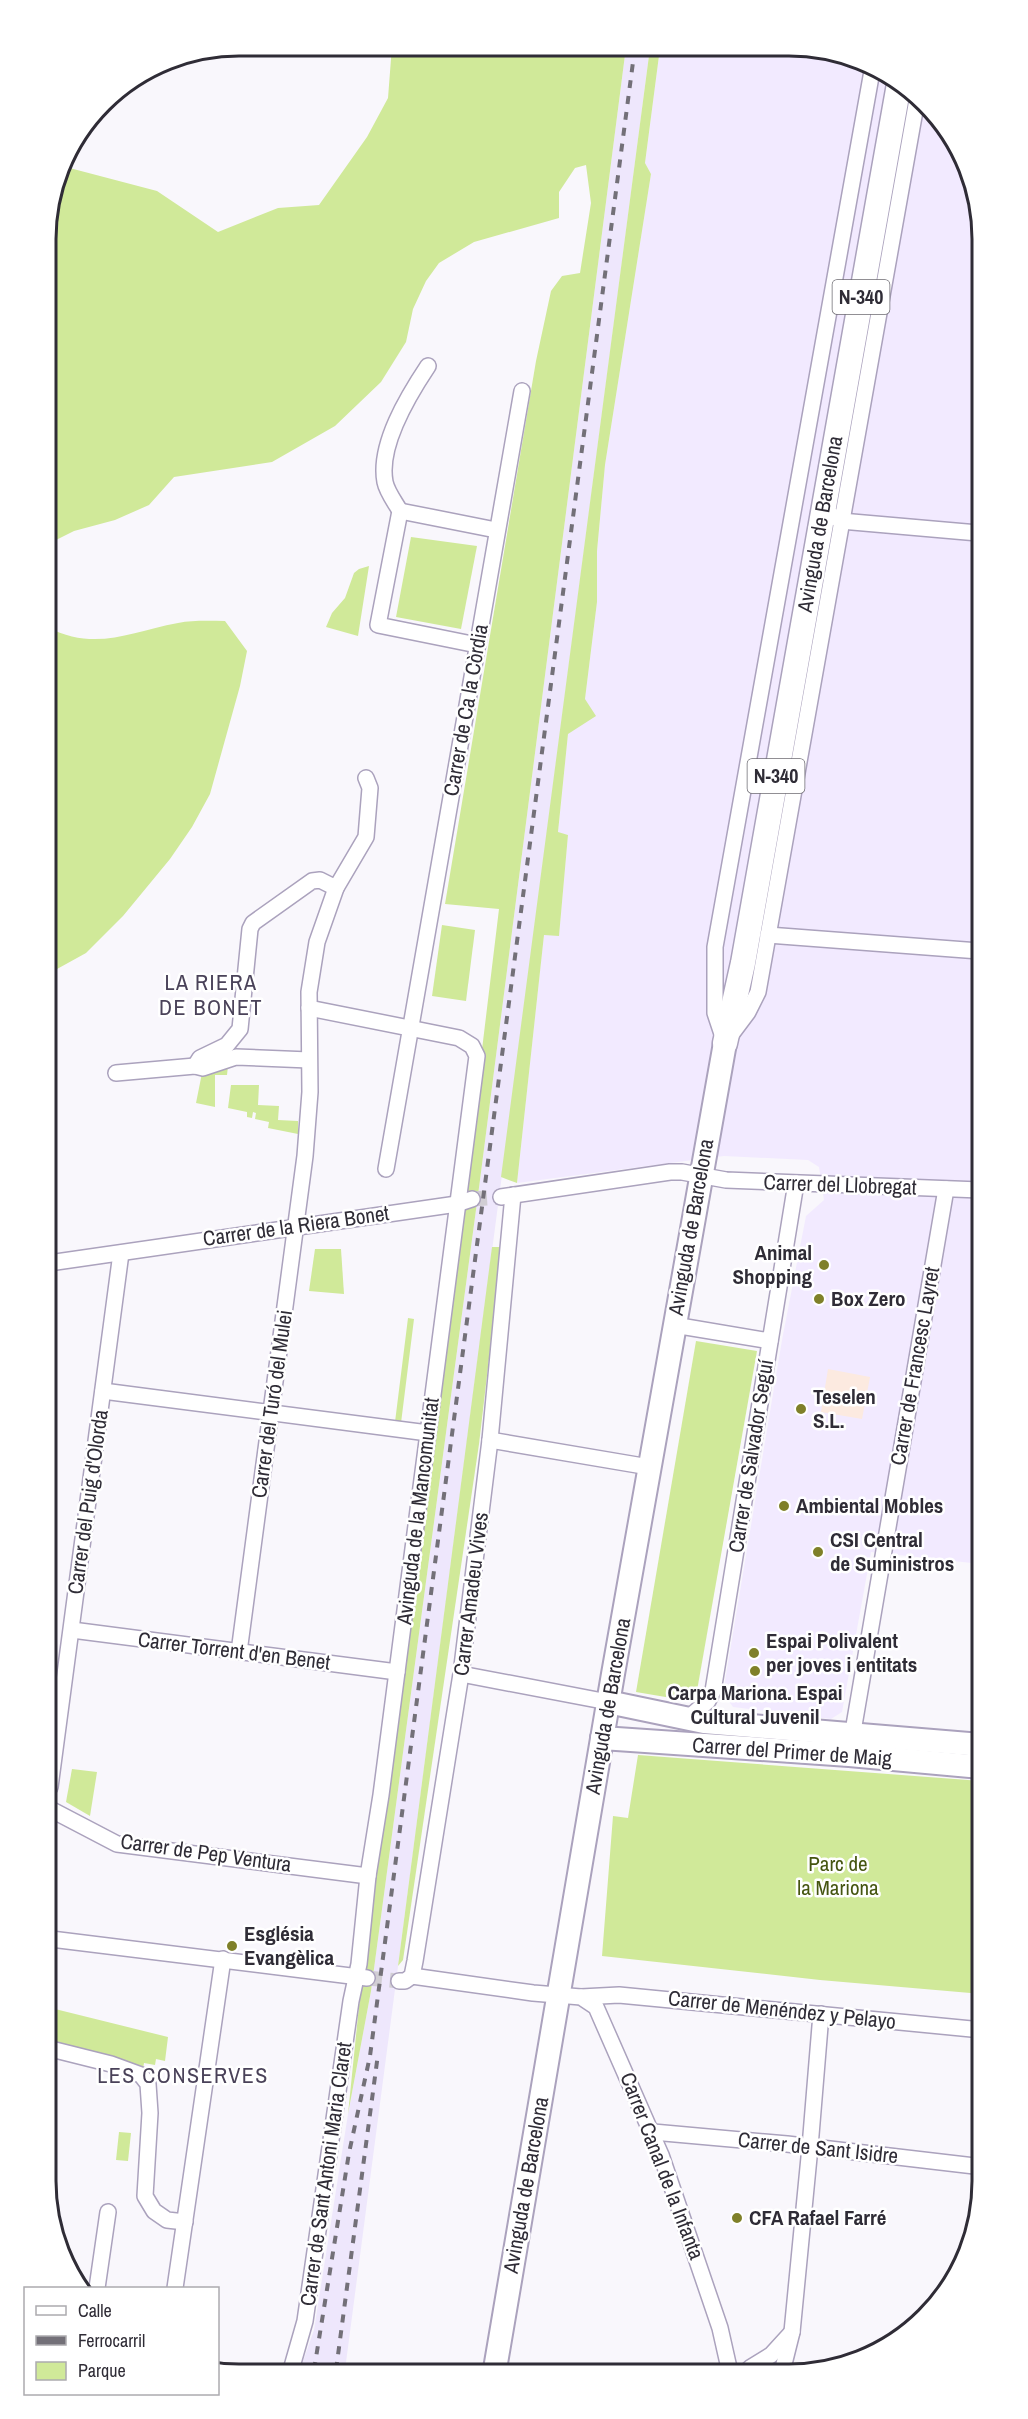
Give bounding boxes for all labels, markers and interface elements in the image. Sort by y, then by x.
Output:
road number: N-340 [832,280,890,314]
street label: Avinguda de Barcelona [790,433,849,615]
street label: Carrer de Ca la Còrdia [436,621,495,798]
road number: N-340 [748,759,804,793]
district label: LA RIERA DE BONET [159,967,263,1022]
street label: Avinguda de Barcelona [661,1136,720,1318]
street label: Carrer del Llobregat [763,1167,917,1202]
street label: Carrer de la Riera Bonet [201,1198,391,1253]
place label: Animal Shopping [733,1238,812,1291]
marker: Animal Shopping [817,1258,831,1272]
street label: Carrer de Francesc Layret [883,1264,946,1467]
place label: Box Zero [831,1284,906,1313]
marker: Box Zero [812,1292,826,1306]
street label: Carrer del Turó del Mulei [244,1308,299,1500]
street label: Carrer de Salvador Seguí [721,1357,780,1555]
place label: Teselen S.L. [813,1382,876,1435]
street label: Avinguda de la Mancomunitat [389,1396,446,1627]
marker: Teselen S.L. [794,1402,808,1416]
street label: Carrer del Puig d'Olorda [60,1407,115,1596]
place label: Ambiental Mobles [796,1491,943,1520]
marker: Ambiental Mobles [777,1499,791,1513]
street label: Carrer Amadeu Vives [446,1511,495,1677]
place label: CSI Central de Suministros [830,1525,954,1578]
marker: CSI Central de Suministros [811,1545,825,1559]
street label: Avinguda de Barcelona [578,1615,637,1797]
street label: Carrer Torrent d'en Benet [136,1624,332,1677]
place label: Espai Polivalent per joves i entitats [766,1626,917,1679]
marker: Espai Polivalent per joves i entitats [747,1646,761,1660]
marker: Carpa Mariona. Espai Cultural Juvenil [748,1664,762,1678]
place label: Carpa Mariona. Espai Cultural Juvenil [667,1678,843,1731]
street label: Carrer del Primer de Maig [691,1730,893,1773]
street label: Carrer de Pep Ventura [119,1826,294,1879]
park label: Parc de la Mariona [797,1849,879,1902]
place label: Església Evangèlica [244,1919,334,1972]
marker: Església Evangèlica [225,1939,239,1953]
street label: Carrer de Menéndez y Pelayo [667,1983,897,2036]
street label: Carrer de Sant Antoni Maria Claret [293,2040,358,2308]
district label: LES CONSERVES [97,2060,269,2090]
street label: Carrer Canal de la Infanta [613,2068,712,2264]
street label: Avinguda de Barcelona [496,2094,555,2276]
street label: Carrer de Sant Isidre [737,2125,900,2170]
place label: CFA Rafael Farré [749,2203,886,2232]
marker: CFA Rafael Farré [730,2211,744,2225]
legend [24,2287,219,2395]
text: Calle [78,2298,112,2323]
text: Ferrocarril [78,2328,145,2353]
text: Parque [78,2358,126,2383]

